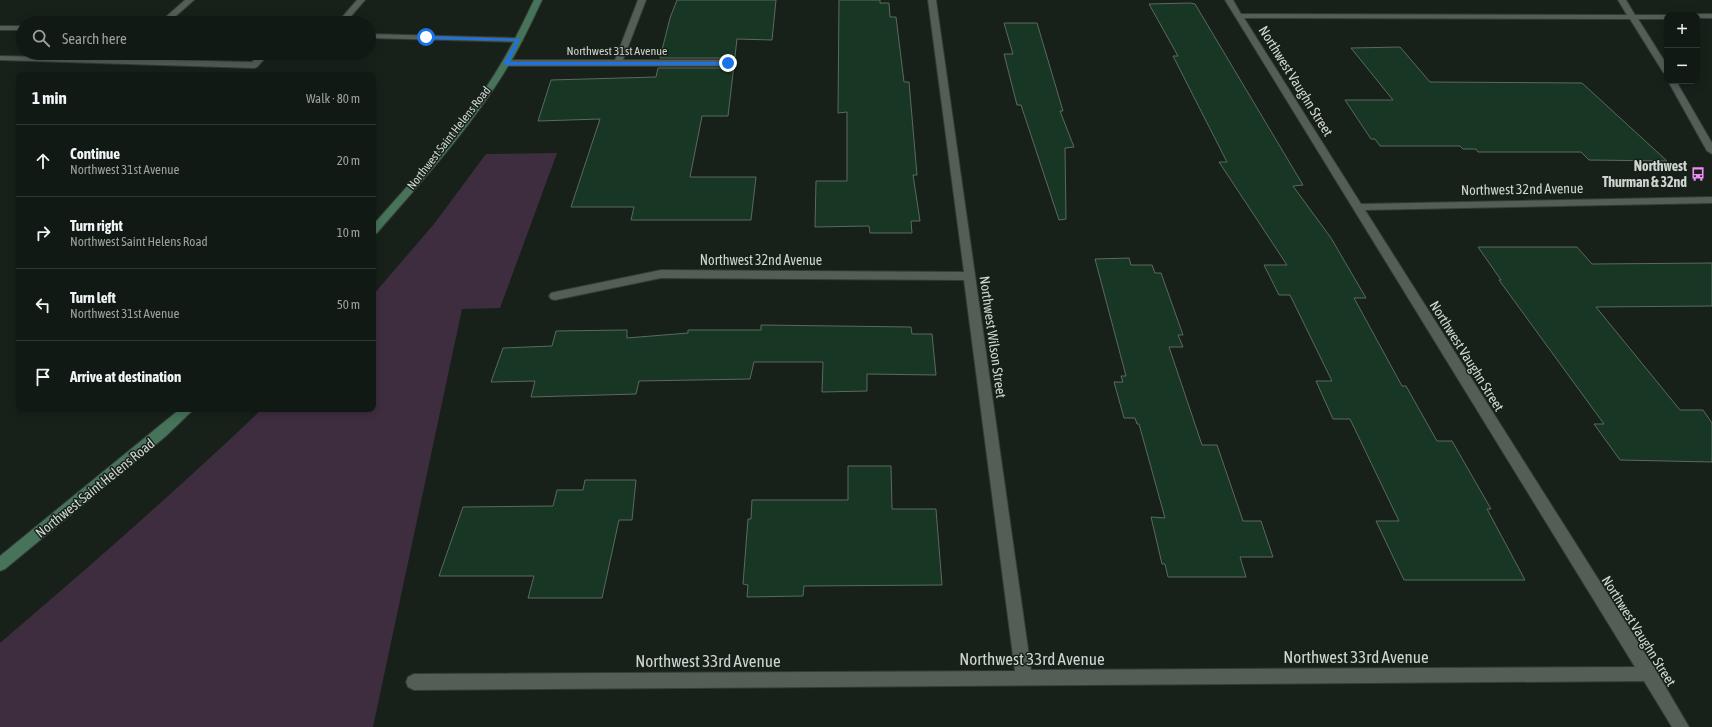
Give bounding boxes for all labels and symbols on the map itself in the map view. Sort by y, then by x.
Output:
street label: Northwest Vaughn Street [1256,23,1336,139]
route start [417,28,435,46]
street label: Northwest 31st Avenue [566,44,668,58]
route end [719,54,737,72]
street label: Northwest Saint Helens Road [404,84,494,192]
place label: Northwest Thurman & 32nd [1602,158,1687,190]
bus stop icon: Northwest Thurman & 32nd [1690,166,1706,182]
street label: Northwest 32nd Avenue [1461,180,1583,198]
street label: Northwest 32nd Avenue [700,252,822,268]
street label: Northwest Wilson Street [977,275,1009,399]
street label: Northwest Vaughn Street [1427,298,1507,414]
street label: Northwest Saint Helens Road [32,435,158,541]
street label: Northwest Vaughn Street [1599,573,1679,689]
street label: Northwest 33rd Avenue [1283,647,1429,667]
street label: Northwest 33rd Avenue [959,649,1105,669]
street label: Northwest 33rd Avenue [635,651,781,671]

